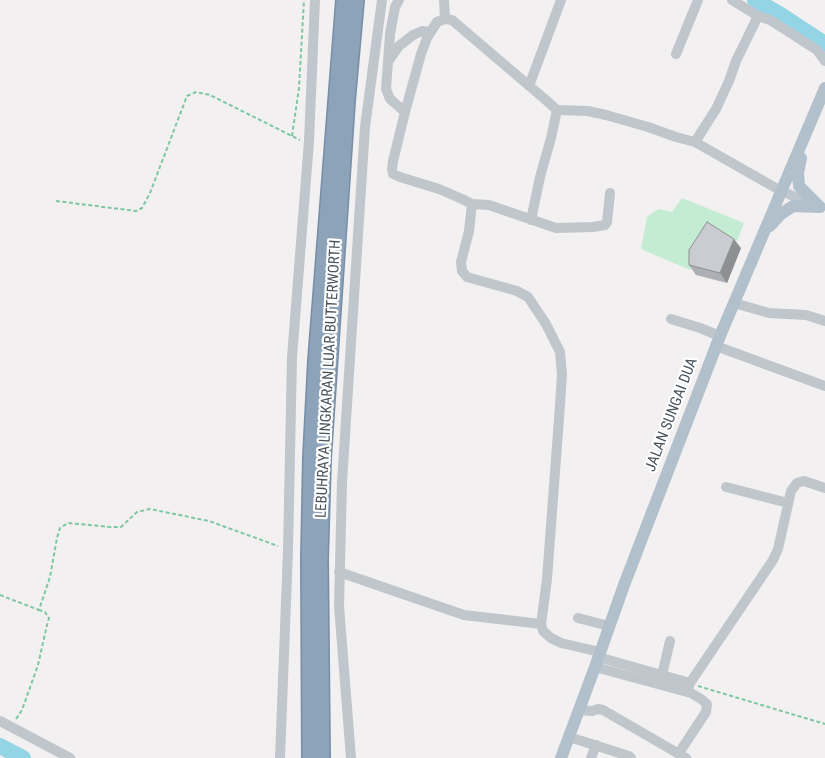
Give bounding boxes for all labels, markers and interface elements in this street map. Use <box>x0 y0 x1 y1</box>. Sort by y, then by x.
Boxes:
street label: LEBUHRAYA LINGKARAN LUAR BUTTERWORTH <box>313 239 345 519</box>
street label: JALAN SUNGAI DUA <box>642 356 702 474</box>

